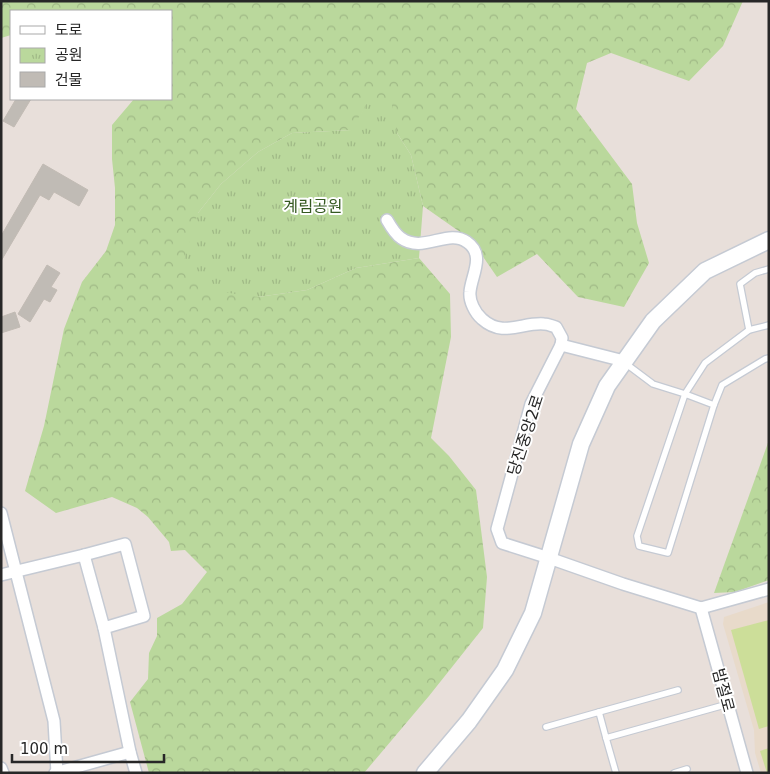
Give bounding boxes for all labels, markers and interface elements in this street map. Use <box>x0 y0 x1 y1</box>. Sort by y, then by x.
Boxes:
legend <box>10 10 172 100</box>
text: 도로 <box>55 21 83 39</box>
text: 공원 <box>55 46 83 64</box>
text: 건물 <box>55 71 83 89</box>
park label: 계림공원 <box>284 197 342 216</box>
street label: 당진중앙2로 <box>503 392 548 478</box>
street label: 밤절로 <box>709 666 738 714</box>
scale bar <box>12 732 165 764</box>
text: 100 m <box>20 740 68 758</box>

